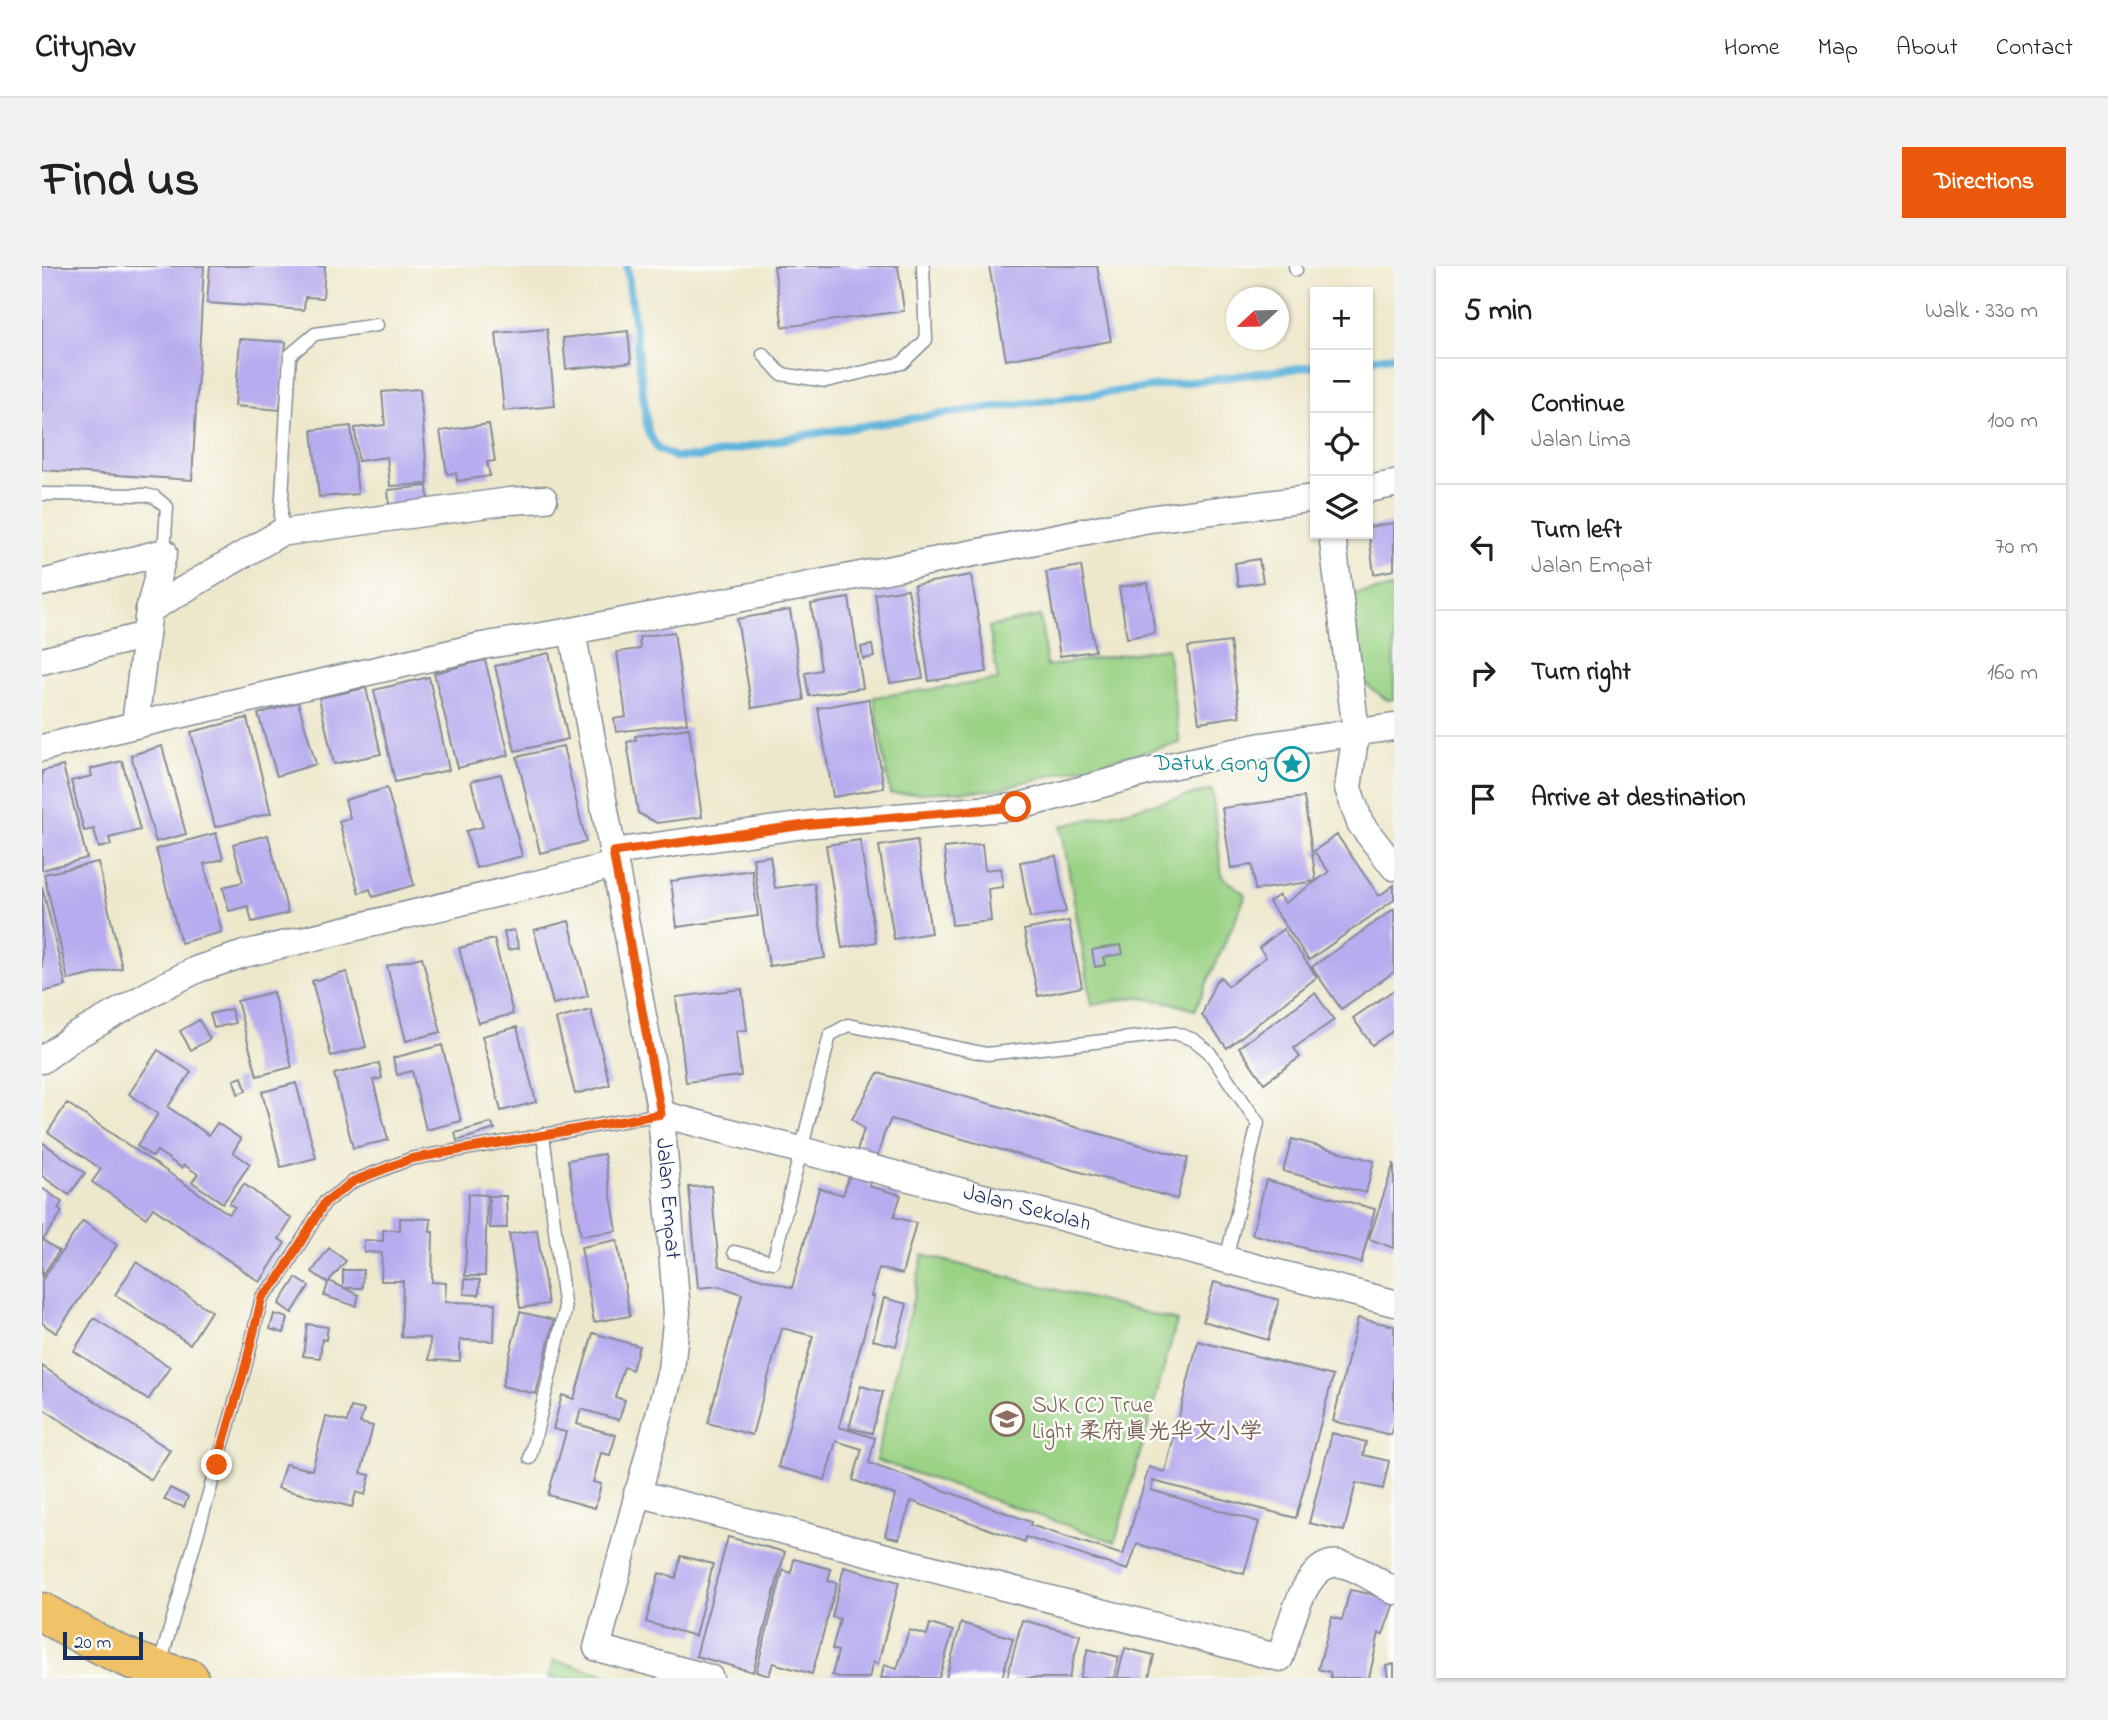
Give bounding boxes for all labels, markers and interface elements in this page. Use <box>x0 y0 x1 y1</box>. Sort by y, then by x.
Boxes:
text: Citynav <box>35 24 135 72</box>
text: Home <box>1724 31 1780 66</box>
text: Map <box>1818 31 1858 66</box>
text: About <box>1896 31 1958 66</box>
text: Contact <box>1996 31 2073 66</box>
text: Find us <box>42 146 199 218</box>
button: Directions <box>1902 147 2066 218</box>
north arrow <box>1226 287 1289 350</box>
map controls <box>1310 287 1373 539</box>
button: + <box>1310 287 1373 350</box>
text: 5 min <box>1464 290 1532 334</box>
text: Walk · 330 m <box>1925 295 2038 328</box>
button: − <box>1310 350 1373 413</box>
text: Continue <box>1531 386 1624 424</box>
icon: ahead <box>1464 402 1502 440</box>
text: 100 m <box>1987 405 2038 438</box>
button: locate <box>1310 413 1373 476</box>
text: Jalan Lima <box>1531 424 1631 457</box>
button: layers <box>1310 476 1373 539</box>
text: Turn left <box>1531 512 1622 550</box>
icon: left <box>1464 528 1502 566</box>
text: 70 m <box>1995 531 2038 564</box>
text: Jalan Empat <box>1531 550 1652 583</box>
icon: right <box>1464 654 1502 692</box>
text: Turn right <box>1531 654 1631 692</box>
text: 160 m <box>1987 657 2038 690</box>
place icon: Datuk Gong <box>1273 745 1311 783</box>
place label: Datuk Gong <box>1153 748 1268 782</box>
icon: arrive <box>1464 780 1502 818</box>
text: Arrive at destination <box>1531 780 1746 818</box>
route start <box>1000 791 1031 822</box>
street label: Jalan Empat <box>646 1137 689 1261</box>
street label: Jalan Sekolah <box>960 1176 1094 1241</box>
place label: SJK (C) True Light 柔府真光华文小学 <box>1032 1390 1262 1450</box>
school or university icon: SJK (C) True Light 柔府真光华文小学 <box>988 1400 1026 1438</box>
route end <box>201 1449 232 1480</box>
scale bar <box>63 1629 144 1661</box>
text: 20 m <box>74 1630 111 1657</box>

